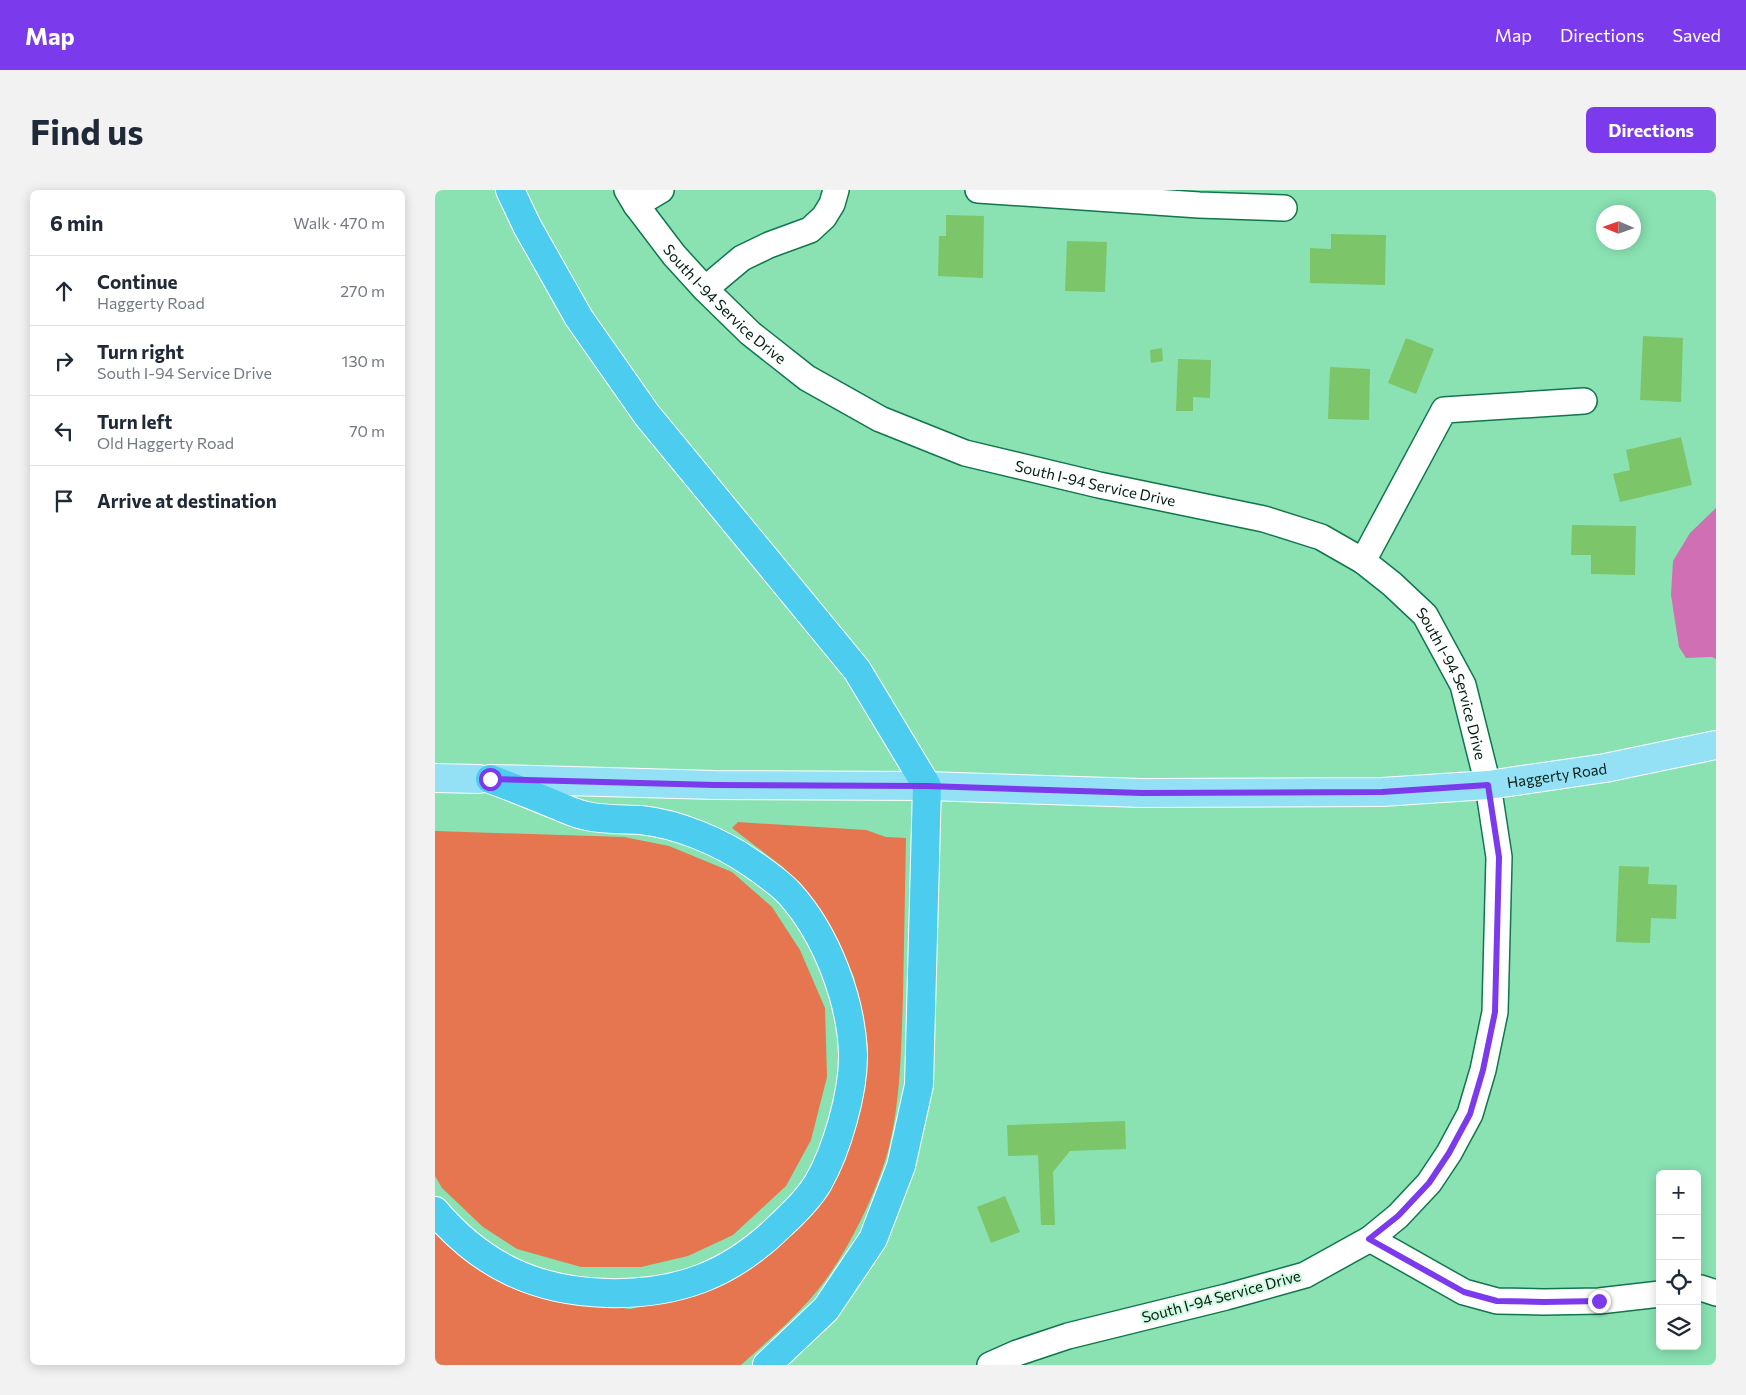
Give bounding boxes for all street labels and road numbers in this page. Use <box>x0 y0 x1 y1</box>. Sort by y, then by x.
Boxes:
street label: South I-94 Service Drive <box>660 241 790 367</box>
street label: South I-94 Service Drive <box>1013 456 1177 510</box>
street label: South I-94 Service Drive <box>1413 603 1490 762</box>
street label: Haggerty Road <box>1506 759 1608 791</box>
street label: South I-94 Service Drive <box>1139 1266 1303 1326</box>

